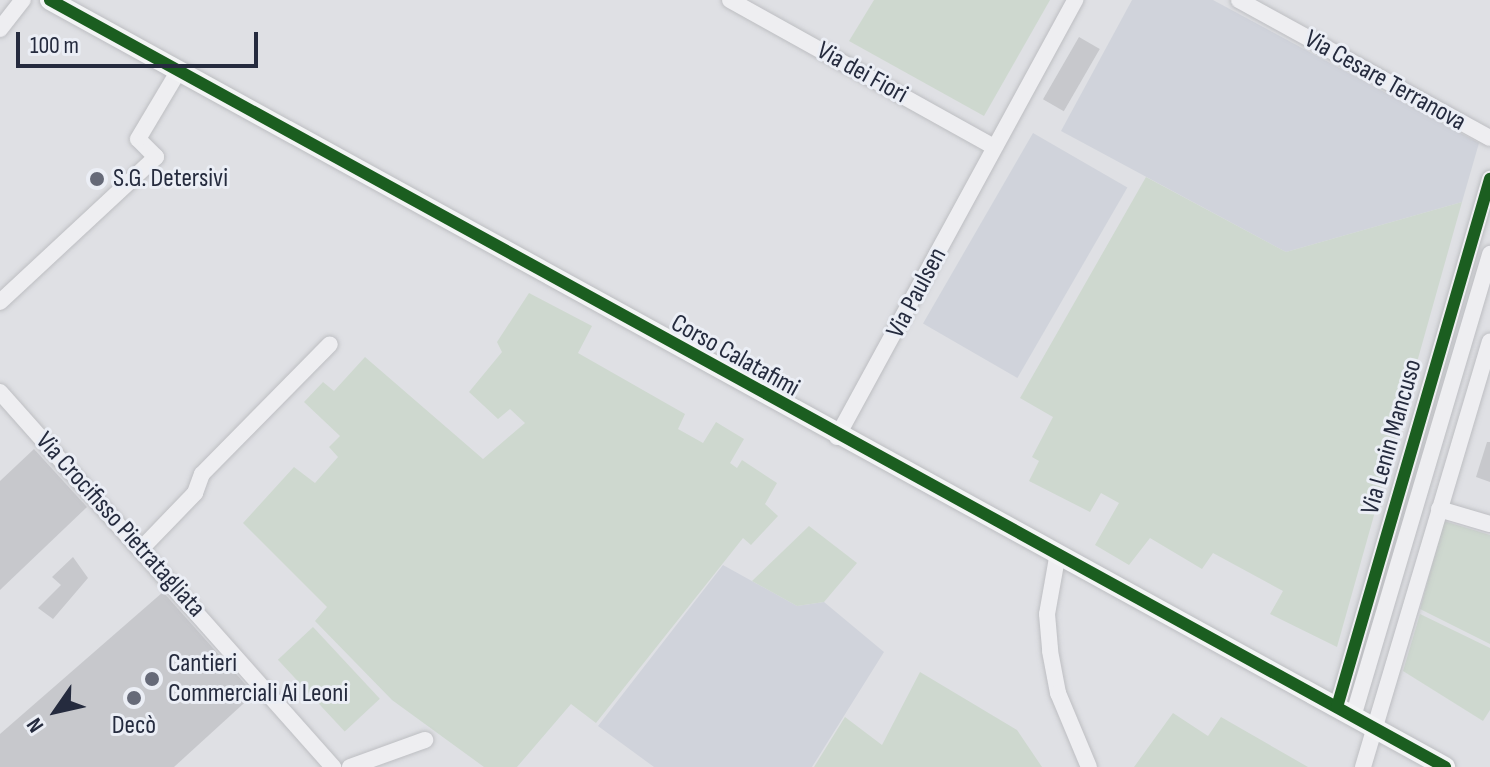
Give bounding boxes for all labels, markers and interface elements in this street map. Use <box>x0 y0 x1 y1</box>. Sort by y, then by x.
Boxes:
scale bar <box>20 16 262 66</box>
street label: Via Cesare Terranova <box>1299 24 1471 138</box>
text: 100 m <box>30 31 79 60</box>
street label: Via dei Fiori <box>811 35 913 111</box>
place label: S.G. Detersivi <box>113 163 228 195</box>
marker: S.G. Detersivi <box>88 170 106 188</box>
street label: Via Paulsen <box>880 242 954 344</box>
street label: Corso Calatafimi <box>665 308 805 404</box>
street label: Via Lenin Mancuso <box>1355 356 1429 518</box>
street label: Via Crocifisso Pietratagliata <box>29 426 211 624</box>
place label: Cantieri Commerciali Ai Leoni <box>168 648 348 710</box>
marker: Cantieri Commerciali Ai Leoni <box>143 670 161 688</box>
north arrow <box>16 671 96 751</box>
marker: Decò <box>125 689 143 707</box>
place label: Decò <box>112 710 156 742</box>
text: N <box>21 712 50 737</box>

